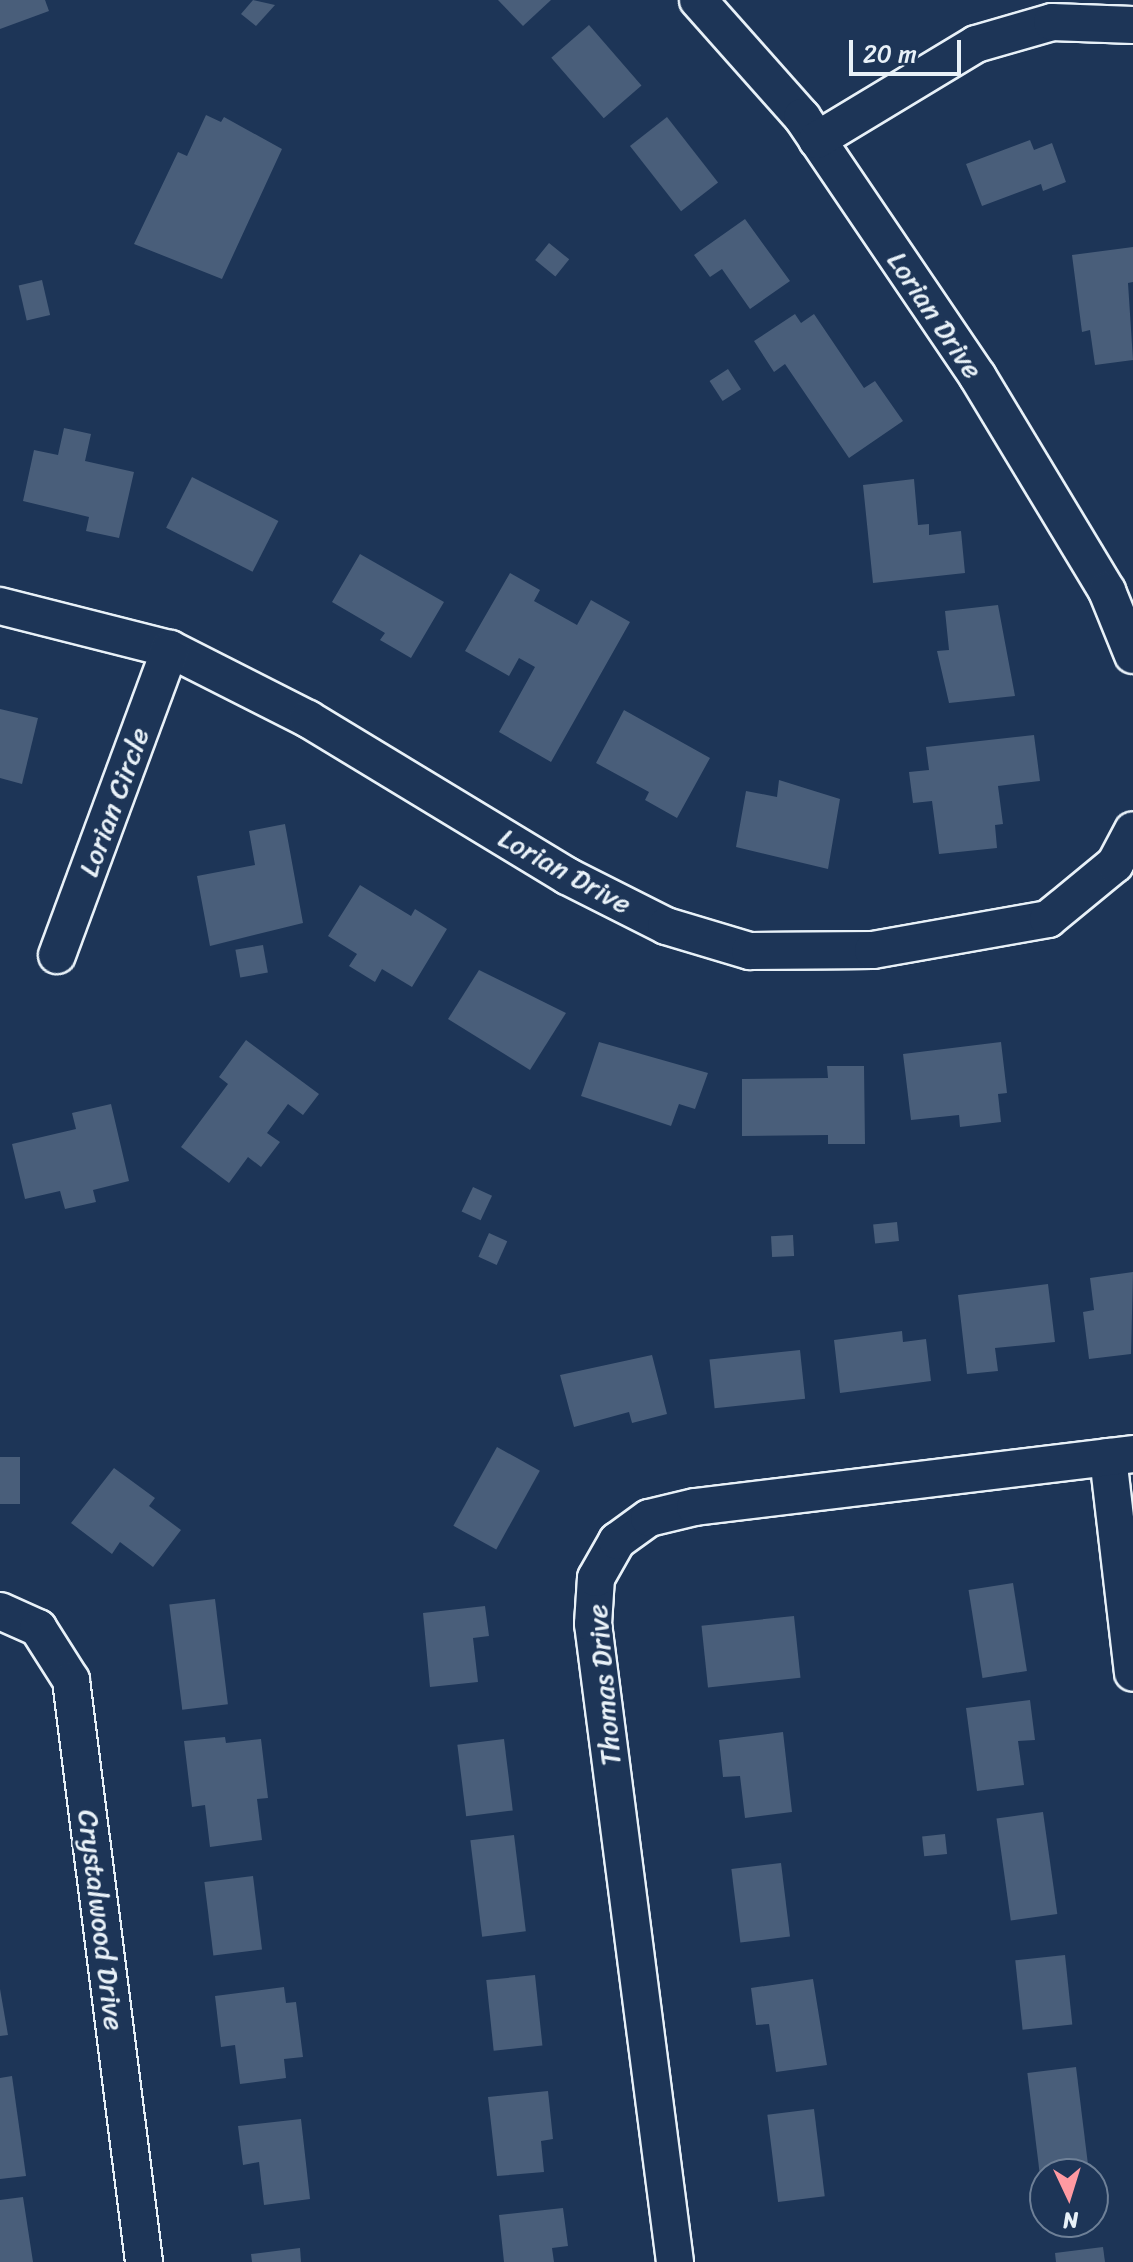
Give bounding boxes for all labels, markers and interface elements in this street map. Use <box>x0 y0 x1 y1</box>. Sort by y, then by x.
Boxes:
scale bar <box>853 24 965 74</box>
text: 20 m <box>863 33 917 75</box>
street label: Lorian Drive <box>880 245 990 385</box>
street label: Lorian Circle <box>72 723 156 881</box>
street label: Lorian Drive <box>493 821 637 921</box>
street label: Thomas Drive <box>580 1603 628 1767</box>
street label: Crystalwood Drive <box>71 1808 131 2032</box>
north arrow <box>1029 2158 1109 2238</box>
text: N <box>1062 2200 1080 2240</box>

